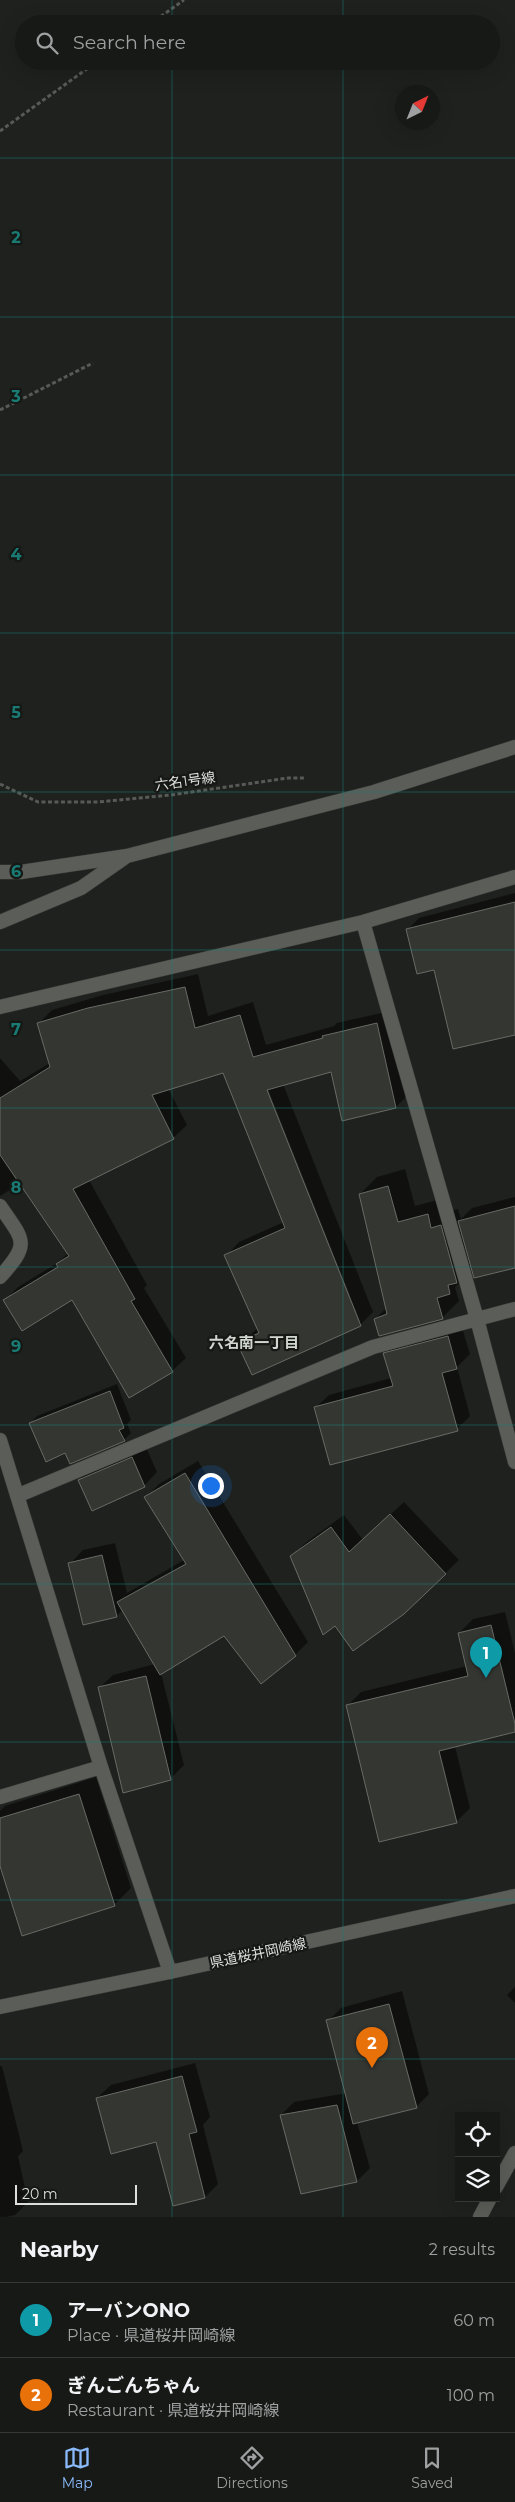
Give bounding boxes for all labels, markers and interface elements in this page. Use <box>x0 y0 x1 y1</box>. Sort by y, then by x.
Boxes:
search box <box>15 15 500 70</box>
icon: search <box>33 29 61 57</box>
text: Search here <box>73 31 186 54</box>
north arrow <box>395 85 440 130</box>
text: 2 <box>11 228 21 247</box>
text: 3 <box>10 387 21 406</box>
text: 4 <box>10 545 22 564</box>
text: 5 <box>11 703 21 722</box>
street label: 六名1号線 <box>154 768 216 794</box>
text: 6 <box>11 862 21 881</box>
text: 7 <box>11 1020 21 1039</box>
text: 8 <box>11 1178 21 1197</box>
district label: 六名南一丁目 <box>209 1333 299 1352</box>
text: 9 <box>11 1337 21 1356</box>
your location <box>198 1473 224 1499</box>
pin: 1 <box>470 1637 502 1678</box>
street label: 県道桜井岡崎線 <box>208 1934 308 1972</box>
pin: 2 <box>356 2027 388 2068</box>
map controls <box>455 2112 500 2202</box>
button: locate <box>455 2112 500 2157</box>
button: layers <box>455 2157 500 2202</box>
scale bar <box>15 2182 138 2205</box>
text: 20 m <box>22 2185 58 2203</box>
text: Nearby <box>20 2237 99 2262</box>
text: 2 results <box>429 2240 495 2259</box>
text: アーバンONO <box>67 2299 190 2322</box>
text: 1 <box>33 2311 39 2330</box>
text: 60 m <box>453 2311 495 2330</box>
text: Place · 県道桜井岡崎線 <box>67 2326 235 2345</box>
text: ぎんごんちゃん <box>67 2374 200 2397</box>
text: 2 <box>31 2386 41 2405</box>
text: 100 m <box>447 2386 495 2405</box>
text: Restaurant · 県道桜井岡崎線 <box>67 2401 279 2420</box>
tab: Map <box>62 2444 93 2492</box>
tab: Directions <box>216 2444 288 2492</box>
tab: Saved <box>411 2444 453 2492</box>

